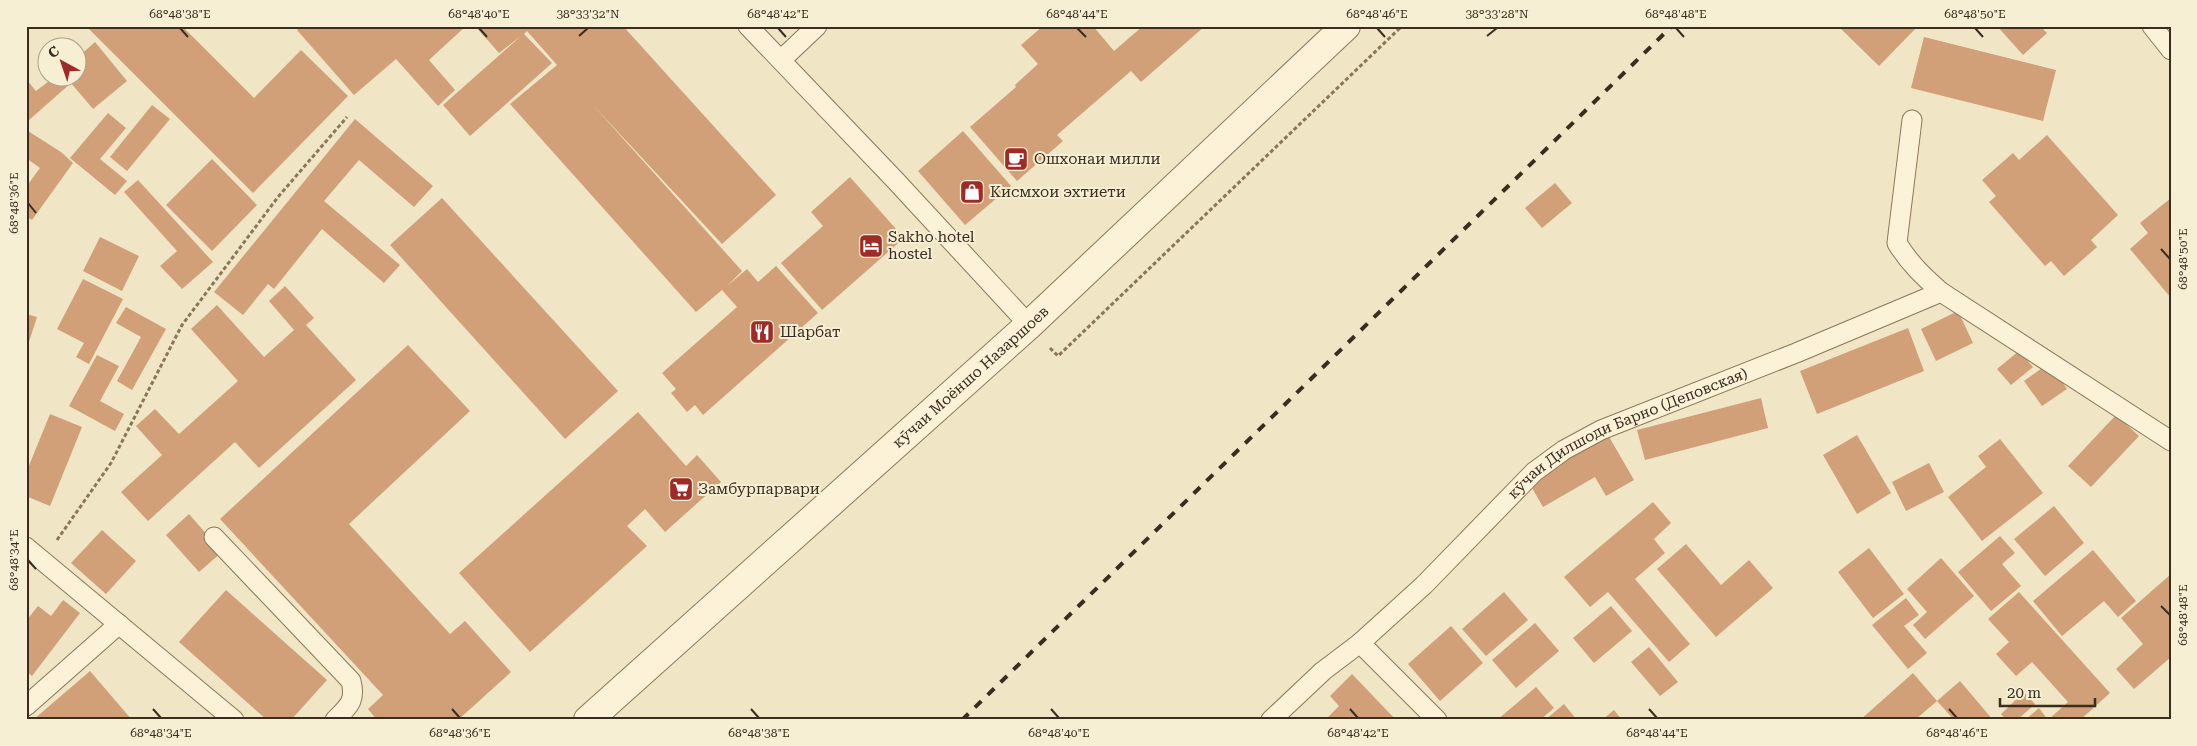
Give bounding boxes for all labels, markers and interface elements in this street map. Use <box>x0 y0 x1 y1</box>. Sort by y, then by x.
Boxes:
text: 68°48'38"E <box>149 7 211 21</box>
text: 68°48'40"E <box>448 7 510 21</box>
text: 38°33'32"N <box>556 7 620 21</box>
text: 68°48'42"E <box>747 7 809 21</box>
text: 68°48'44"E <box>1046 7 1108 21</box>
text: 68°48'46"E <box>1346 7 1408 21</box>
text: 38°33'28"N <box>1465 7 1529 21</box>
text: 68°48'48"E <box>1645 7 1707 21</box>
text: 68°48'50"E <box>1944 7 2006 21</box>
north arrow <box>38 38 88 88</box>
text: С <box>45 43 63 61</box>
cafe icon: Ошхонаи милли <box>1003 146 1029 172</box>
place label: Ошхонаи милли <box>1034 150 1161 168</box>
text: 68°48'36"E <box>7 172 21 234</box>
shop icon: Кисмхои эхтиети <box>959 179 985 205</box>
place label: Кисмхои эхтиети <box>990 183 1126 201</box>
place label: Sakho hotel hostel <box>888 228 975 263</box>
text: 68°48'50"E <box>2176 228 2190 290</box>
hotel icon: Sakho hotel hostel <box>858 233 884 259</box>
street label: кӯчаи Моёншо Назаршоев <box>889 302 1052 452</box>
restaurant icon: Шарбат <box>749 319 775 345</box>
place label: Шарбат <box>780 323 841 341</box>
street label: кӯчаи Дилшоди Барно (Деповская) <box>1504 364 1750 503</box>
supermarket icon: Замбурпарвари <box>668 476 694 502</box>
place label: Замбурпарвари <box>698 480 820 498</box>
text: 68°48'34"E <box>7 529 21 591</box>
text: 68°48'48"E <box>2176 584 2190 646</box>
scale bar <box>2000 676 2094 708</box>
text: 20 m <box>2007 684 2042 702</box>
text: 68°48'34"E <box>130 726 192 740</box>
text: 68°48'36"E <box>429 726 491 740</box>
text: 68°48'38"E <box>728 726 790 740</box>
text: 68°48'40"E <box>1028 726 1090 740</box>
text: 68°48'42"E <box>1327 726 1389 740</box>
text: 68°48'44"E <box>1626 726 1688 740</box>
text: 68°48'46"E <box>1926 726 1988 740</box>

